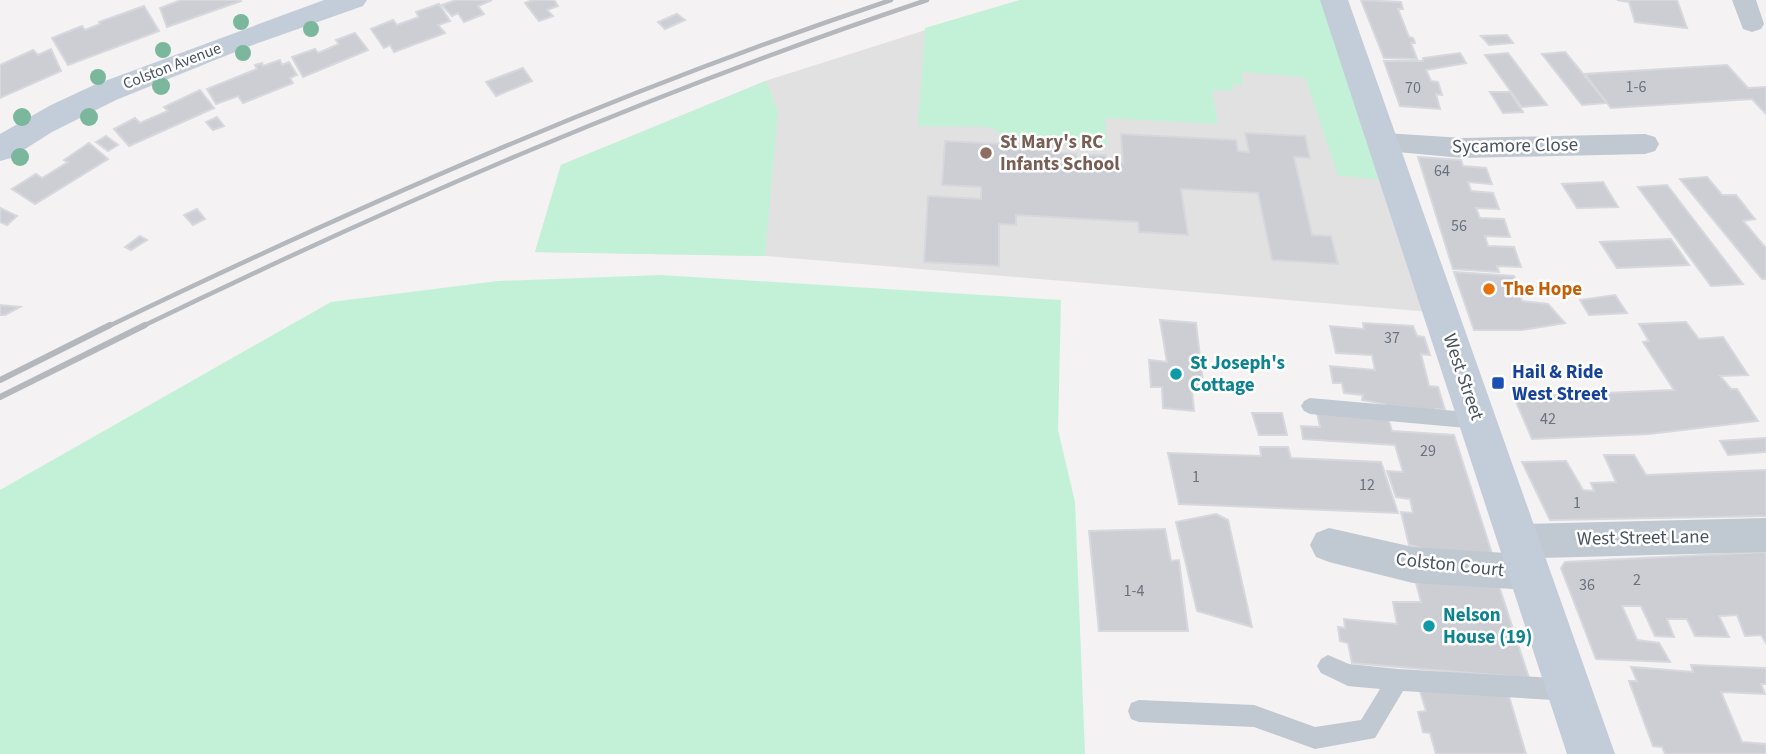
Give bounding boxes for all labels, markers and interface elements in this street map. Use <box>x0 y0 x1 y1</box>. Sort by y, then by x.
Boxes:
street label: Colston Avenue <box>120 37 224 95</box>
house number: 1-6 <box>1626 76 1646 98</box>
house number: 70 <box>1405 77 1421 99</box>
place label: St Mary's RC Infants School <box>1000 129 1120 178</box>
street label: Sycamore Close <box>1452 131 1578 161</box>
marker: St Mary's RC Infants School <box>978 145 994 161</box>
house number: 64 <box>1434 160 1450 182</box>
house number: 56 <box>1451 215 1467 237</box>
place label: The Hope <box>1503 276 1582 303</box>
marker: The Hope <box>1481 281 1497 297</box>
house number: 37 <box>1384 327 1400 349</box>
street label: West Street <box>1436 330 1491 424</box>
place label: St Joseph's Cottage <box>1190 350 1285 399</box>
place label: Hail & Ride West Street <box>1512 359 1608 408</box>
marker: St Joseph's Cottage <box>1168 366 1184 382</box>
marker: Hail & Ride West Street <box>1490 375 1506 391</box>
house number: 42 <box>1540 408 1556 430</box>
house number: 29 <box>1420 440 1436 462</box>
house number: 1 <box>1192 466 1200 488</box>
house number: 12 <box>1359 474 1375 496</box>
house number: 1 <box>1573 492 1581 514</box>
street label: West Street Lane <box>1577 523 1709 553</box>
street label: Colston Court <box>1395 546 1506 584</box>
house number: 2 <box>1633 569 1641 591</box>
house number: 36 <box>1579 574 1595 596</box>
house number: 1-4 <box>1124 580 1144 602</box>
place label: Nelson House (19) <box>1443 602 1532 651</box>
marker: Nelson House (19) <box>1421 618 1437 634</box>

